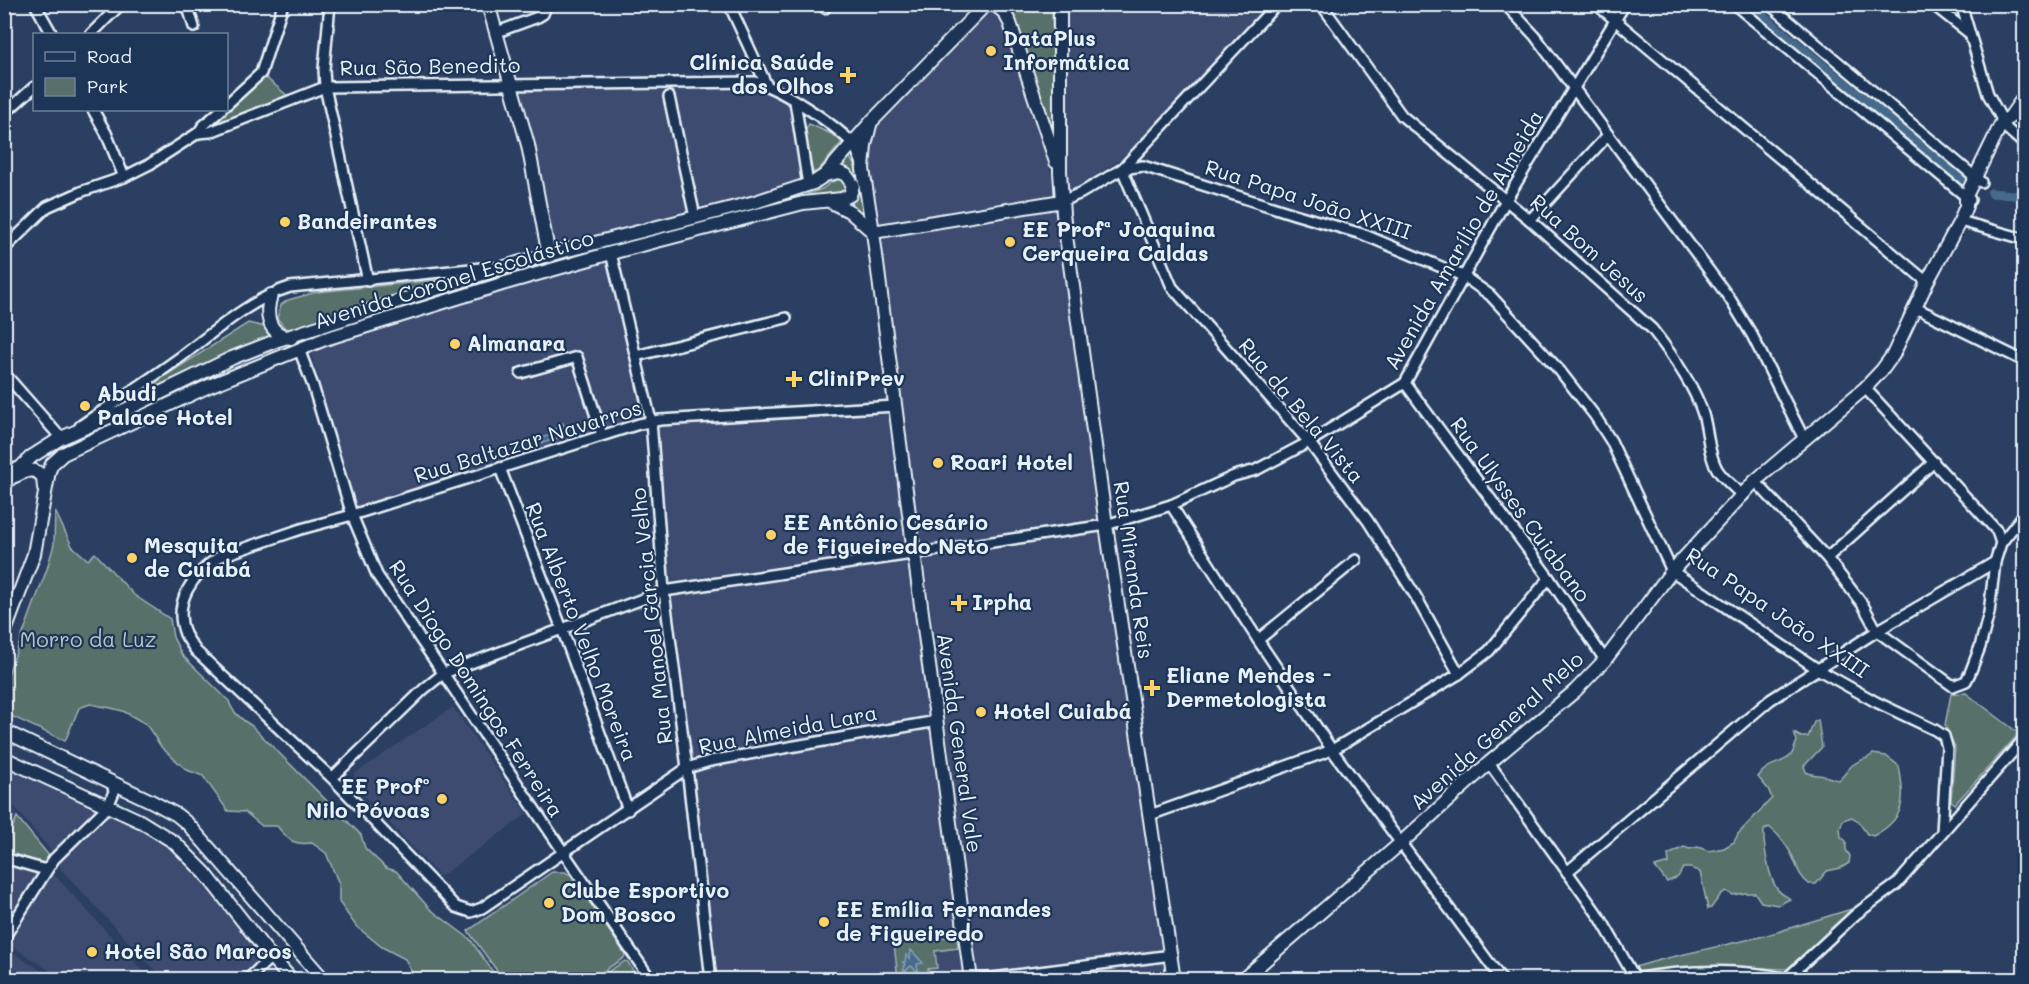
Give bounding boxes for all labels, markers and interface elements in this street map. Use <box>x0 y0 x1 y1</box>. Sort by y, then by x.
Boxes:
place label: DataPlus Informática <box>1003 24 1130 75</box>
legend <box>33 33 228 111</box>
text: Road <box>87 44 132 68</box>
marker: DataPlus Informática <box>984 44 998 58</box>
place label: Clínica Saúde dos Olhos <box>689 48 834 99</box>
street label: Rua São Benedito <box>339 50 521 81</box>
marker: Clínica Saúde dos Olhos <box>839 66 857 84</box>
text: Park <box>87 74 128 98</box>
street label: Avenida Amarílio de Almeida <box>1377 105 1548 374</box>
street label: Rua Papa João XXIII <box>1202 152 1415 245</box>
street label: Rua Bom Jesus <box>1525 188 1655 308</box>
place label: Bandeirantes <box>297 207 437 234</box>
marker: Bandeirantes <box>278 215 292 229</box>
place label: EE Profª Joaquina Cerqueira Caldas <box>1022 215 1216 266</box>
street label: Avenida Coronel Escolástico <box>311 223 597 334</box>
marker: EE Profª Joaquina Cerqueira Caldas <box>1003 235 1017 249</box>
place label: Almanara <box>467 329 566 356</box>
street label: Rua da Bela Vista <box>1233 332 1371 488</box>
marker: Almanara <box>448 337 462 351</box>
place label: CliniPrev <box>808 364 905 391</box>
marker: CliniPrev <box>785 370 803 388</box>
place label: Abudi Palace Hotel <box>97 379 233 430</box>
street label: Rua Baltazar Navarros <box>410 393 645 488</box>
marker: Abudi Palace Hotel <box>78 399 92 413</box>
street label: Rua Ulysses Cuiabano <box>1445 411 1597 607</box>
place label: Roari Hotel <box>950 448 1073 475</box>
marker: Roari Hotel <box>931 456 945 470</box>
street label: Rua Miranda Reis <box>1109 479 1160 660</box>
street label: Rua Manoel Garcia Velho <box>624 487 677 746</box>
street label: Rua Alberto Velho Moreira <box>520 498 644 765</box>
place label: EE Antônio Cesário de Figueiredo Neto <box>783 508 989 559</box>
marker: EE Antônio Cesário de Figueiredo Neto <box>764 528 778 542</box>
place label: Mesquita de Cuiabá <box>144 531 251 582</box>
street label: Rua Papa João XXIII <box>1681 540 1875 683</box>
marker: Mesquita de Cuiabá <box>125 551 139 565</box>
street label: Rua Diogo Domingos Ferreira <box>384 554 571 822</box>
place label: Irpha <box>972 588 1032 615</box>
marker: Irpha <box>950 594 968 612</box>
park label: Morro da Luz <box>20 625 156 652</box>
street label: Avenida General Vale <box>932 631 989 854</box>
street label: Avenida General Melo <box>1404 645 1588 815</box>
place label: Eliane Mendes - Dermetologista <box>1166 661 1332 712</box>
marker: Eliane Mendes - Dermetologista <box>1143 679 1161 697</box>
place label: Hotel Cuiabá <box>993 697 1132 724</box>
street label: Rua Almeida Lara <box>696 698 879 759</box>
marker: Hotel Cuiabá <box>974 705 988 719</box>
place label: EE Profº Nilo Póvoas <box>306 772 430 823</box>
marker: EE Profº Nilo Póvoas <box>435 792 449 806</box>
place label: Clube Esportivo Dom Bosco <box>561 876 729 927</box>
place label: EE Emília Fernandes de Figueiredo <box>836 895 1051 946</box>
marker: Clube Esportivo Dom Bosco <box>542 896 556 910</box>
marker: EE Emília Fernandes de Figueiredo <box>817 915 831 929</box>
place label: Hotel São Marcos <box>104 937 292 964</box>
marker: Hotel São Marcos <box>85 945 99 959</box>

